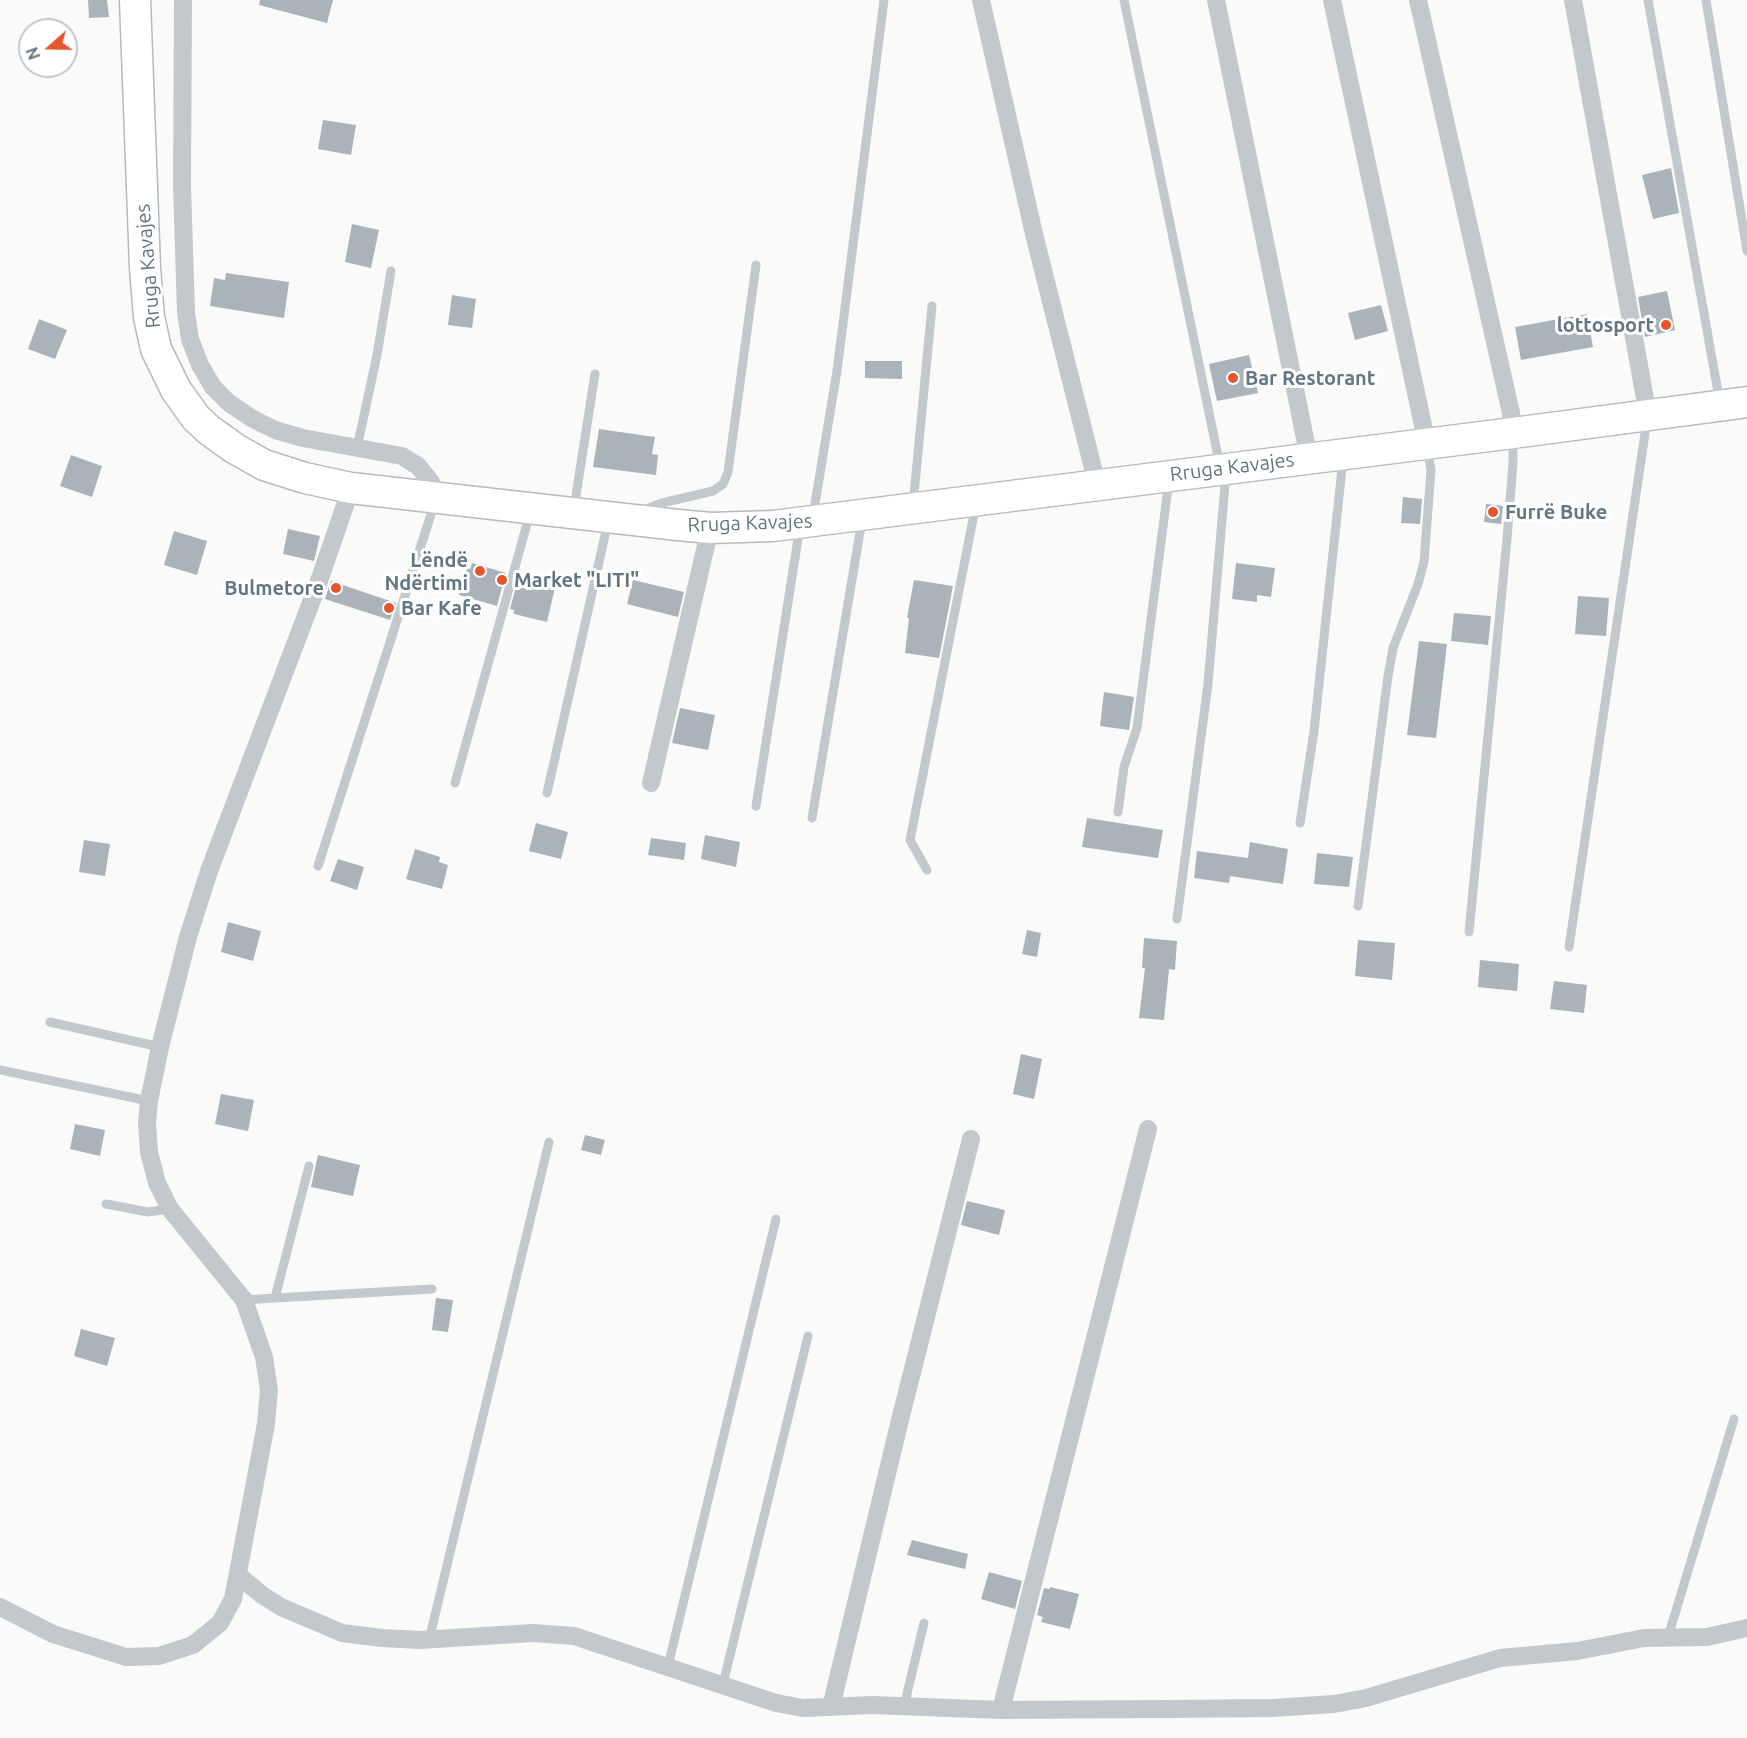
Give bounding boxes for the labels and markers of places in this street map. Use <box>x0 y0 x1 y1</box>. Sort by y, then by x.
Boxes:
place label: lottosport <box>1557 313 1654 337</box>
marker: lottosport <box>1659 318 1673 332</box>
place label: Bar Restorant <box>1245 366 1375 390</box>
marker: Bar Restorant <box>1226 371 1240 385</box>
place label: Furrë Buke <box>1505 500 1607 524</box>
marker: Furrë Buke <box>1486 505 1500 519</box>
place label: Lëndë Ndërtimi <box>384 548 468 595</box>
marker: Lëndë Ndërtimi <box>473 564 487 578</box>
place label: Market "LITI" <box>514 568 639 592</box>
marker: Market "LITI" <box>495 573 509 587</box>
place label: Bulmetore <box>224 576 324 600</box>
marker: Bulmetore <box>329 581 343 595</box>
place label: Bar Kafe <box>401 596 482 620</box>
marker: Bar Kafe <box>382 601 396 615</box>

